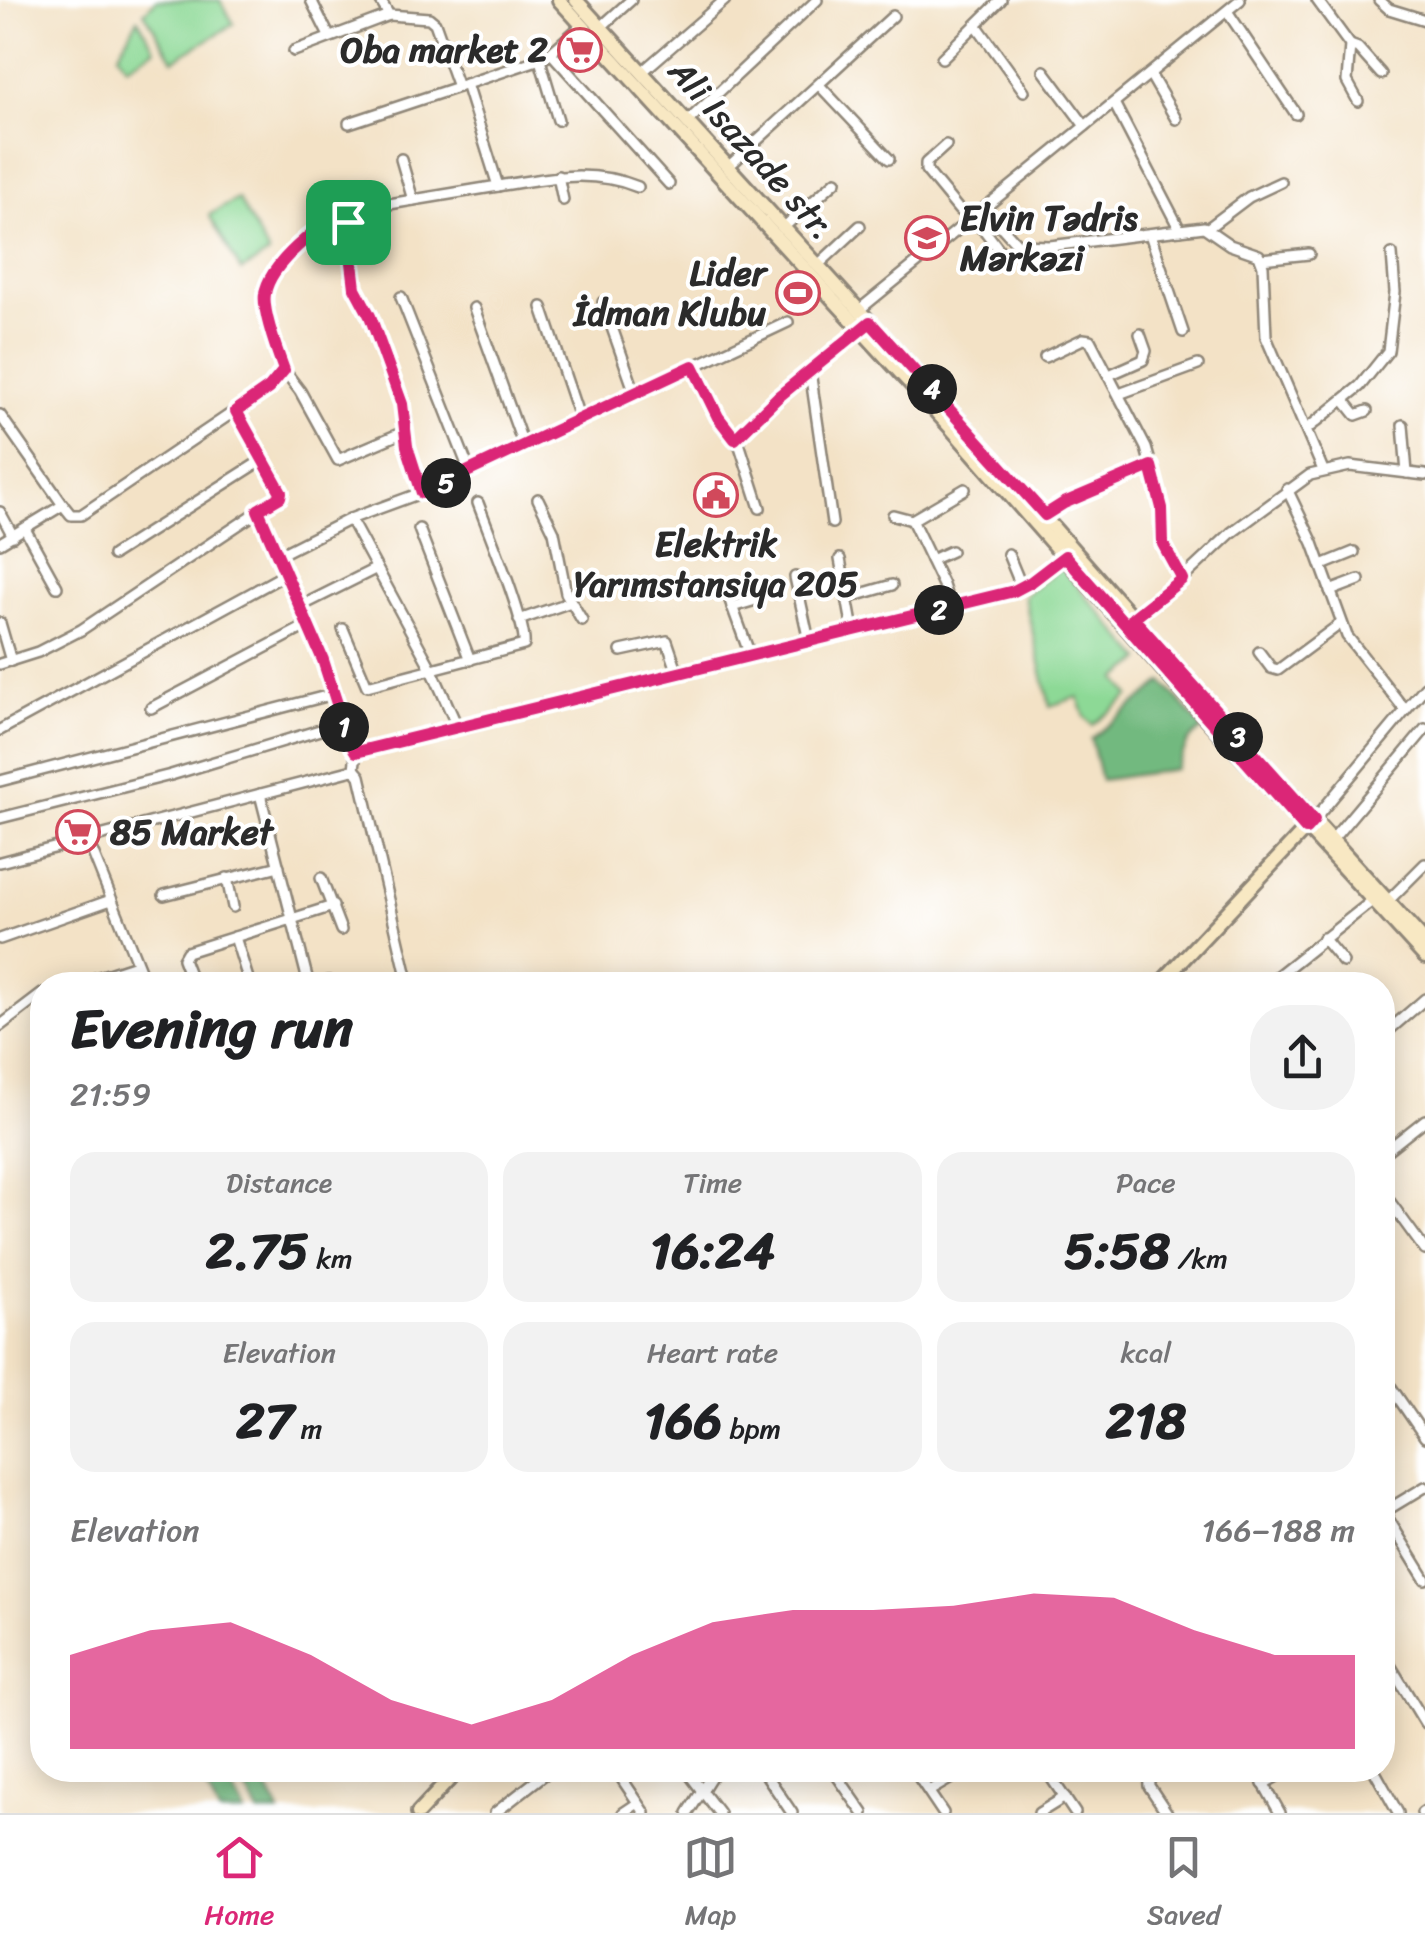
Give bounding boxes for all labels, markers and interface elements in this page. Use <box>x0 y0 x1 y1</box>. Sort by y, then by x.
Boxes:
place label: Oba market 2 <box>341 19 548 81</box>
supermarket icon: Oba market 2 <box>557 27 603 73</box>
street label: Ali Isazade str. <box>652 43 851 255</box>
pin <box>306 180 391 265</box>
place label: Elvin Tədris Mərkəzi <box>959 187 1138 289</box>
icon: arrive <box>321 195 376 250</box>
school or university icon: Elvin Tədris Mərkəzi <box>904 215 950 261</box>
place label: Lider İdman Klubu <box>572 242 769 344</box>
sports icon: Lider İdman Klubu <box>775 270 821 316</box>
pin: 4 <box>907 364 957 414</box>
text: 4 <box>923 364 941 413</box>
pin: 5 <box>421 458 471 508</box>
text: 5 <box>437 458 455 507</box>
public building icon: Elektrik Yarımstansiya 205 <box>693 472 739 518</box>
place label: Elektrik Yarımstansiya 205 <box>574 513 858 615</box>
pin: 2 <box>914 585 964 635</box>
text: 2 <box>931 585 947 634</box>
pin: 1 <box>319 702 369 752</box>
text: 1 <box>338 702 350 751</box>
pin: 3 <box>1213 712 1263 762</box>
text: 3 <box>1230 712 1246 761</box>
place label: 85 Market <box>109 801 275 863</box>
supermarket icon: 85 Market <box>55 809 101 855</box>
text: Evening run <box>70 980 353 1077</box>
button: share <box>1250 1005 1355 1110</box>
text: 21:59 <box>70 1066 151 1123</box>
text: Distance <box>226 1158 332 1207</box>
text: Time <box>683 1158 742 1207</box>
text: Pace <box>1116 1158 1176 1207</box>
text: 2.75 <box>206 1207 309 1296</box>
text: 16:24 <box>650 1207 775 1296</box>
text: 5:58 <box>1064 1207 1170 1296</box>
text: km <box>309 1234 353 1283</box>
text: /km <box>1170 1234 1228 1283</box>
text: Elevation <box>223 1328 336 1377</box>
text: Heart rate <box>647 1328 778 1377</box>
text: kcal <box>1120 1328 1171 1377</box>
text: 27 <box>236 1377 293 1466</box>
text: 166 <box>644 1377 722 1466</box>
text: 218 <box>1106 1377 1186 1466</box>
text: m <box>293 1404 322 1453</box>
text: bpm <box>722 1404 781 1453</box>
text: Elevation <box>70 1502 200 1559</box>
text: 166–188 m <box>1202 1502 1355 1559</box>
tab: Home <box>204 1830 274 1939</box>
tab: Map <box>683 1830 738 1939</box>
tab: Saved <box>1147 1830 1221 1939</box>

